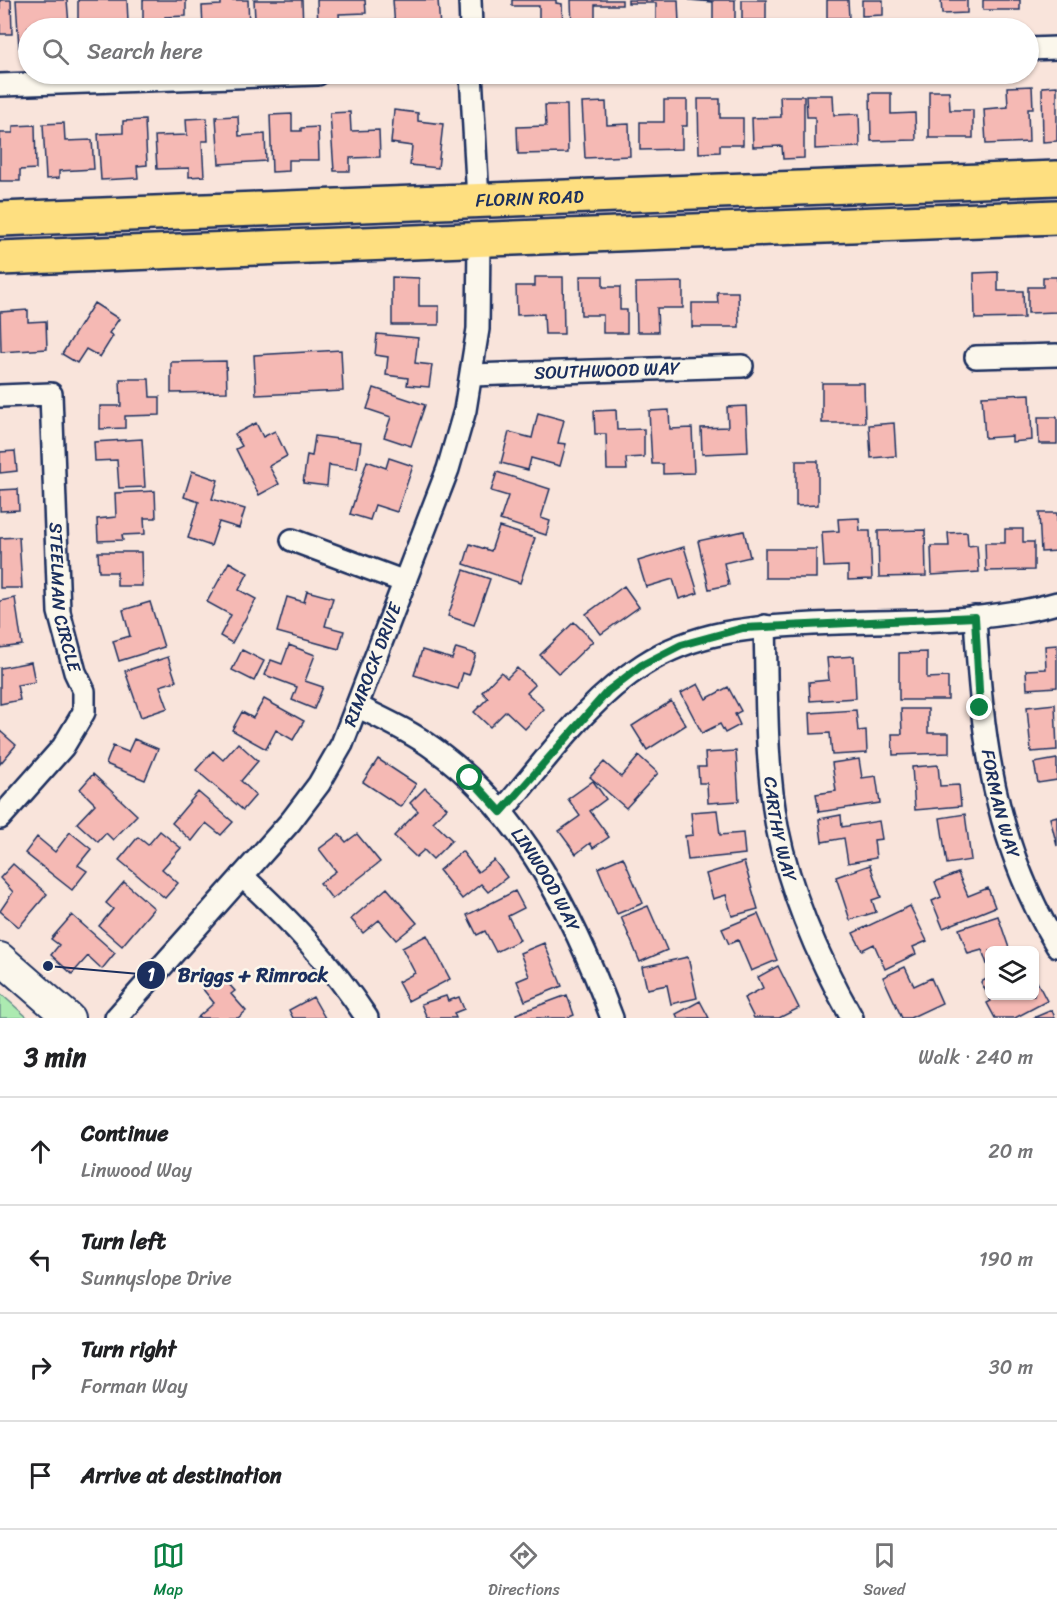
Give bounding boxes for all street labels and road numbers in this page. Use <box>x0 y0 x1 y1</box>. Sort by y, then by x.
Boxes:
street label: FLORIN ROAD <box>475 180 585 217</box>
street label: SOUTHWOOD WAY <box>534 352 681 389</box>
street label: STEELMAN CIRCLE <box>40 522 91 677</box>
street label: RIMROCK DRIVE <box>334 597 411 731</box>
street label: FORMAN WAY <box>972 747 1030 864</box>
street label: CARTHY WAY <box>754 775 806 887</box>
street label: LINWOOD WAY <box>502 820 590 938</box>

